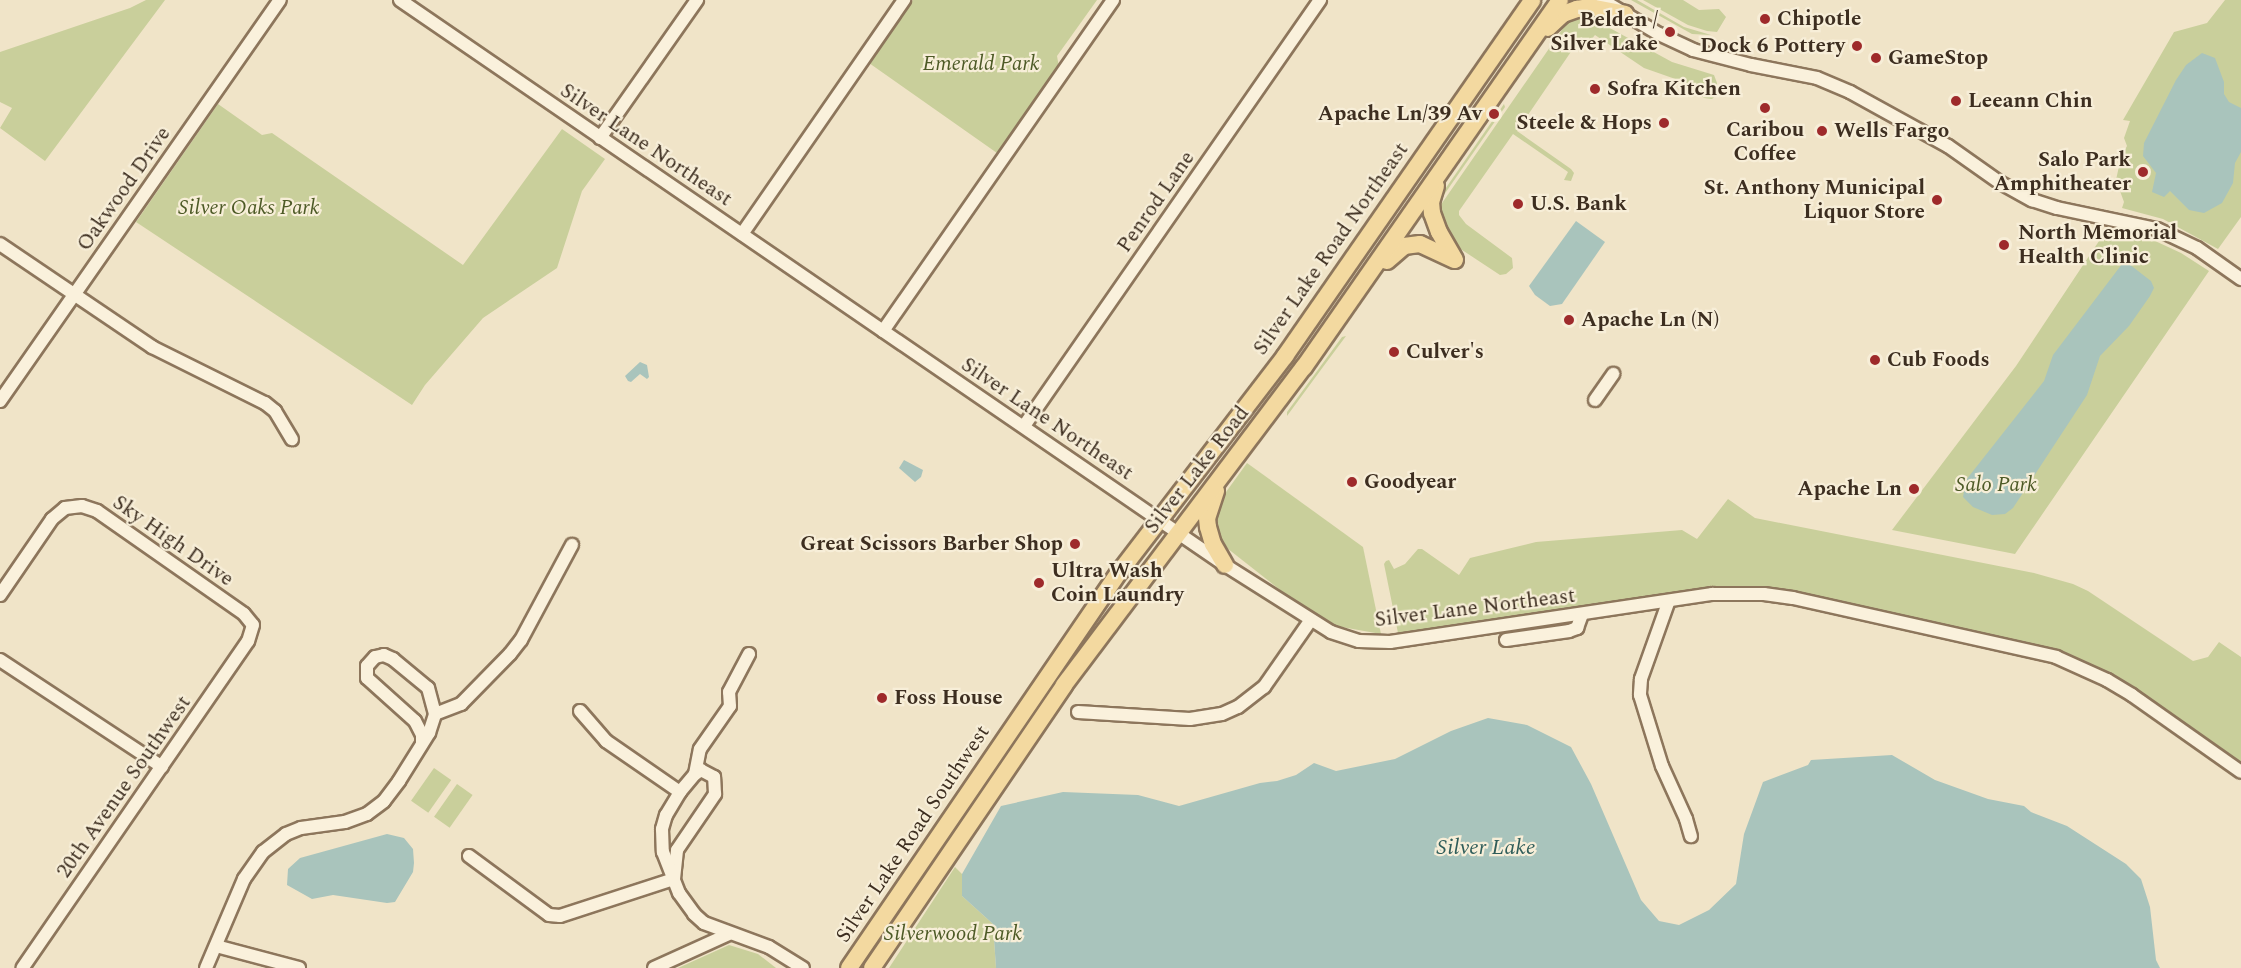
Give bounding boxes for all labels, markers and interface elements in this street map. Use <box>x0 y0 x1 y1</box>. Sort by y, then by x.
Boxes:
place label: Chipotle <box>1777 6 1861 32</box>
place label: Belden / Silver Lake <box>1551 7 1658 57</box>
marker: Chipotle <box>1758 12 1772 26</box>
marker: Belden / Silver Lake <box>1663 25 1677 39</box>
place label: Dock 6 Pottery <box>1700 33 1845 59</box>
marker: Dock 6 Pottery <box>1850 39 1864 53</box>
place label: GameStop <box>1888 45 1988 71</box>
park label: Emerald Park <box>923 51 1039 77</box>
marker: GameStop <box>1869 51 1883 65</box>
place label: Sofra Kitchen <box>1607 76 1741 102</box>
street label: Silver Lane Northeast <box>555 78 737 212</box>
marker: Sofra Kitchen <box>1588 82 1602 96</box>
place label: Leeann Chin <box>1968 88 2093 114</box>
marker: Leeann Chin <box>1949 94 1963 108</box>
place label: Apache Ln/39 Av <box>1318 101 1482 127</box>
marker: Caribou Coffee <box>1758 101 1772 115</box>
marker: Apache Ln/39 Av <box>1487 107 1501 121</box>
place label: Steele & Hops <box>1516 110 1652 136</box>
marker: Steele & Hops <box>1657 116 1671 130</box>
place label: Caribou Coffee <box>1726 117 1804 167</box>
place label: Wells Fargo <box>1834 118 1949 144</box>
street label: Oakwood Drive <box>72 122 176 256</box>
marker: Wells Fargo <box>1815 124 1829 138</box>
street label: Silver Lake Road Northeast <box>1248 138 1414 360</box>
street label: Penrod Lane <box>1112 146 1200 258</box>
place label: Salo Park Amphitheater <box>1994 147 2131 197</box>
marker: Salo Park Amphitheater <box>2136 165 2150 179</box>
place label: St. Anthony Municipal Liquor Store <box>1704 175 1925 225</box>
place label: U.S. Bank <box>1530 191 1627 217</box>
marker: St. Anthony Municipal Liquor Store <box>1930 193 1944 207</box>
park label: Silver Oaks Park <box>178 195 320 221</box>
marker: U.S. Bank <box>1511 197 1525 211</box>
place label: North Memorial Health Clinic <box>2018 220 2177 270</box>
marker: North Memorial Health Clinic <box>1995 236 2013 254</box>
place label: Apache Ln (N) <box>1581 307 1719 333</box>
marker: Apache Ln (N) <box>1562 313 1576 327</box>
place label: Culver's <box>1406 339 1484 365</box>
marker: Culver's <box>1387 345 1401 359</box>
place label: Cub Foods <box>1887 347 1990 373</box>
street label: Silver Lane Northeast <box>956 352 1138 486</box>
marker: Cub Foods <box>1868 353 1882 367</box>
street label: Silver Lake Road <box>1139 401 1255 539</box>
place label: Goodyear <box>1364 469 1456 495</box>
park label: Salo Park <box>1955 472 2037 498</box>
marker: Goodyear <box>1345 475 1359 489</box>
place label: Apache Ln <box>1797 476 1902 502</box>
marker: Apache Ln <box>1907 482 1921 496</box>
street label: Sky High Drive <box>108 490 238 592</box>
place label: Great Scissors Barber Shop <box>800 531 1063 557</box>
marker: Great Scissors Barber Shop <box>1068 537 1082 551</box>
place label: Ultra Wash Coin Laundry <box>1051 558 1184 608</box>
marker: Ultra Wash Coin Laundry <box>1032 576 1046 590</box>
street label: Silver Lane Northeast <box>1373 583 1577 633</box>
place label: Foss House <box>894 685 1003 711</box>
street label: 20th Avenue Southwest <box>51 691 197 883</box>
marker: Foss House <box>875 691 889 705</box>
street label: Silver Lake Road Southwest <box>831 720 995 948</box>
water label: Silver Lake <box>1437 835 1535 861</box>
park label: Silverwood Park <box>884 921 1022 947</box>

